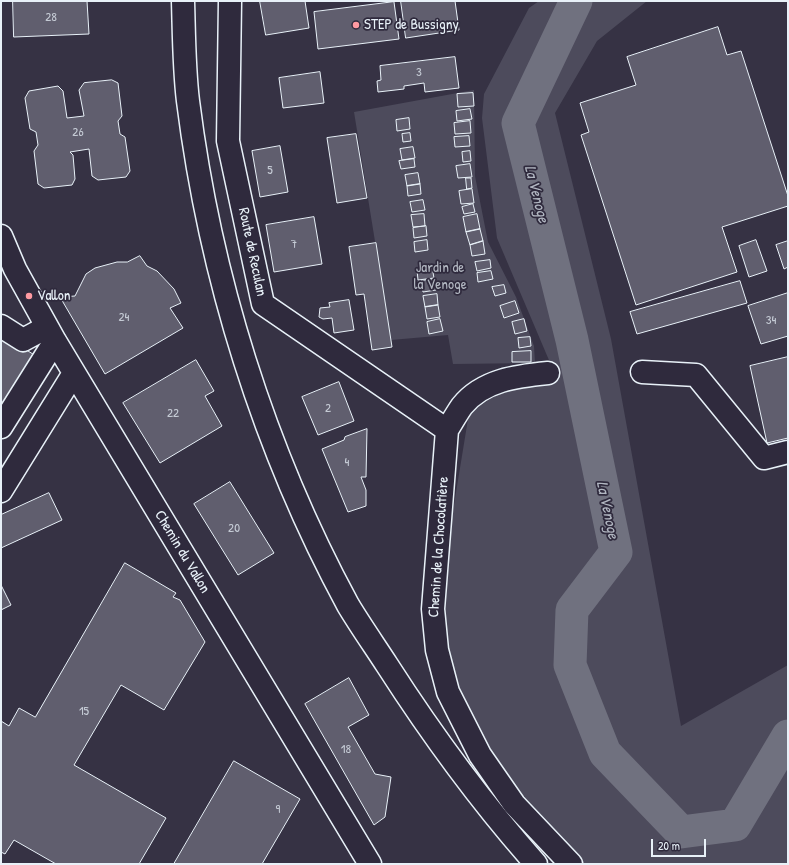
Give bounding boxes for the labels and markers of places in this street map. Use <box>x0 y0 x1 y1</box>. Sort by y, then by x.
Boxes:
place label: STEP de Bussigny <box>364 16 459 34</box>
marker: STEP de Bussigny <box>351 20 361 30</box>
place label: Vallon <box>37 287 71 305</box>
marker: Vallon <box>24 291 34 301</box>

